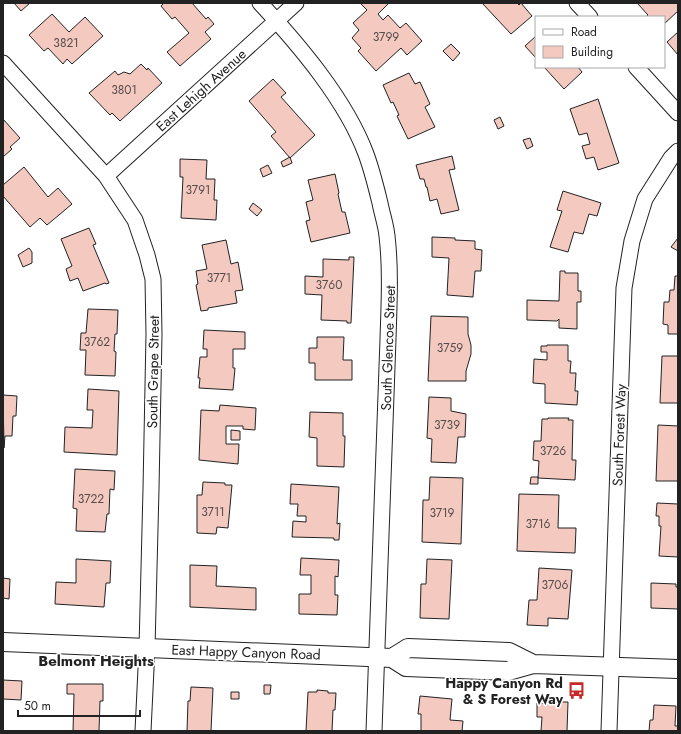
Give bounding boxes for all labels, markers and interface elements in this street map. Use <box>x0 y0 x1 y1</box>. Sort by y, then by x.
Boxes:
legend <box>535 16 665 68</box>
text: Road <box>571 23 597 41</box>
house number: 3799 <box>373 28 399 46</box>
house number: 3821 <box>53 34 79 52</box>
text: Building <box>571 43 613 61</box>
street label: East Lehigh Avenue <box>151 44 251 136</box>
house number: 3801 <box>111 81 137 99</box>
house number: 3791 <box>186 181 210 199</box>
house number: 3771 <box>207 269 231 287</box>
house number: 3760 <box>316 276 342 294</box>
street label: South Glencoe Street <box>376 284 400 411</box>
street label: South Grape Street <box>142 315 164 429</box>
house number: 3762 <box>84 333 110 351</box>
house number: 3759 <box>437 339 463 357</box>
street label: South Forest Way <box>607 383 631 486</box>
house number: 3739 <box>434 416 460 434</box>
house number: 3726 <box>540 442 566 460</box>
house number: 3722 <box>78 490 104 508</box>
house number: 3711 <box>201 503 225 521</box>
house number: 3719 <box>430 504 455 522</box>
house number: 3716 <box>526 515 551 533</box>
house number: 3706 <box>542 576 568 594</box>
street label: East Happy Canyon Road <box>171 639 321 665</box>
district label: Belmont Heights <box>38 650 154 672</box>
place label: Happy Canyon Rd & S Forest Way <box>445 673 564 709</box>
bus stop icon: Happy Canyon Rd & S Forest Way <box>566 681 586 701</box>
scale bar <box>18 692 140 718</box>
text: 50 m <box>24 697 51 715</box>

